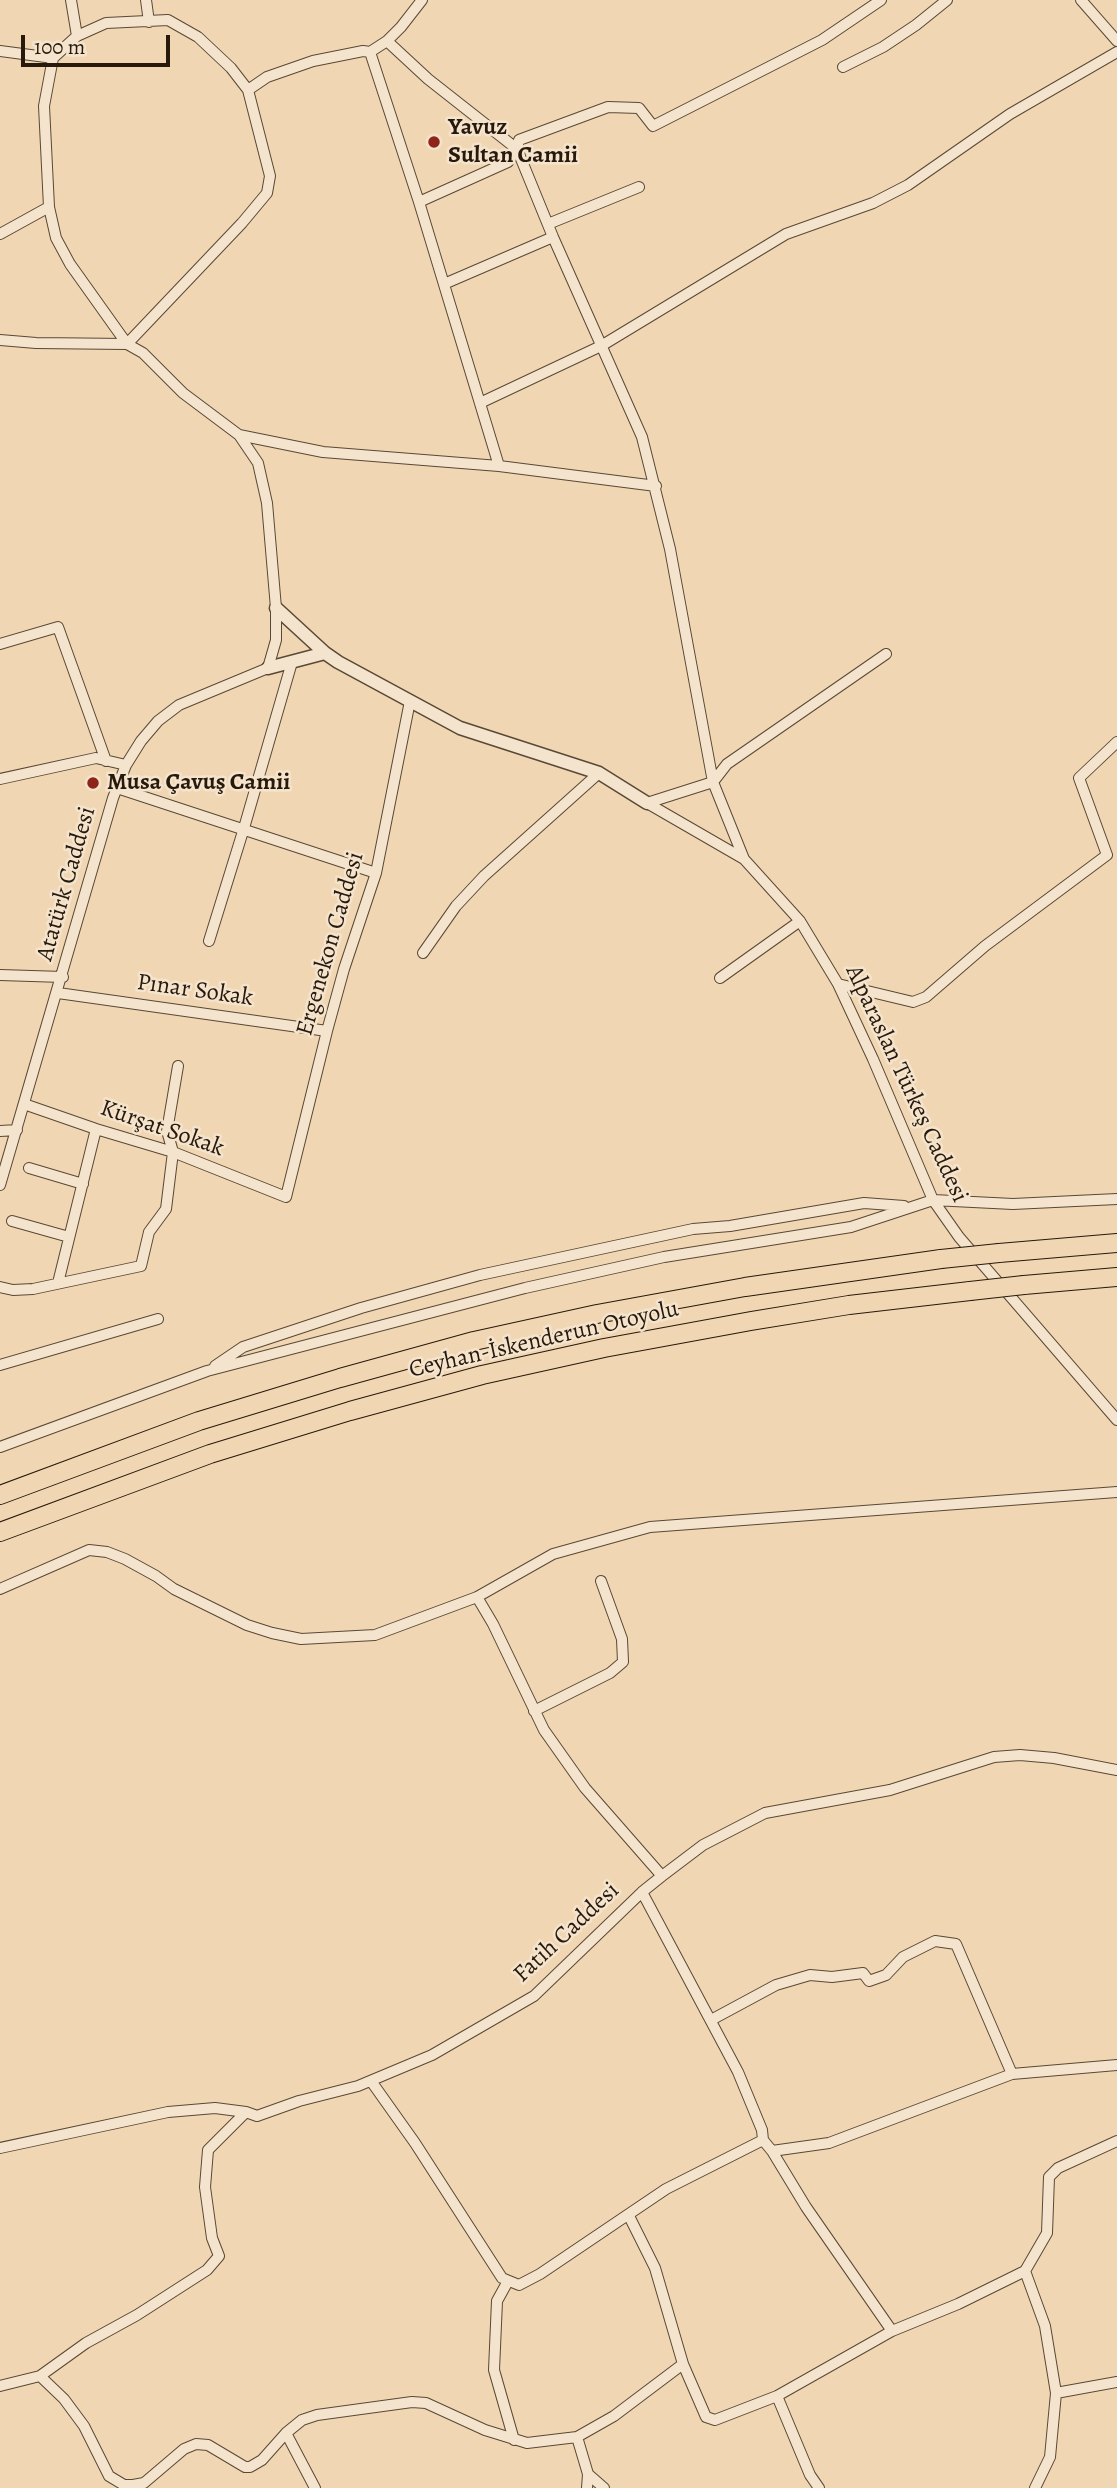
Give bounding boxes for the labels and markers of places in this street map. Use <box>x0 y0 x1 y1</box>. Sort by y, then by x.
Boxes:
place label: Yavuz Sultan Camii <box>448 114 578 170</box>
marker: Yavuz Sultan Camii <box>426 134 442 150</box>
place label: Musa Çavuş Camii <box>107 769 290 797</box>
marker: Musa Çavuş Camii <box>85 775 101 791</box>

